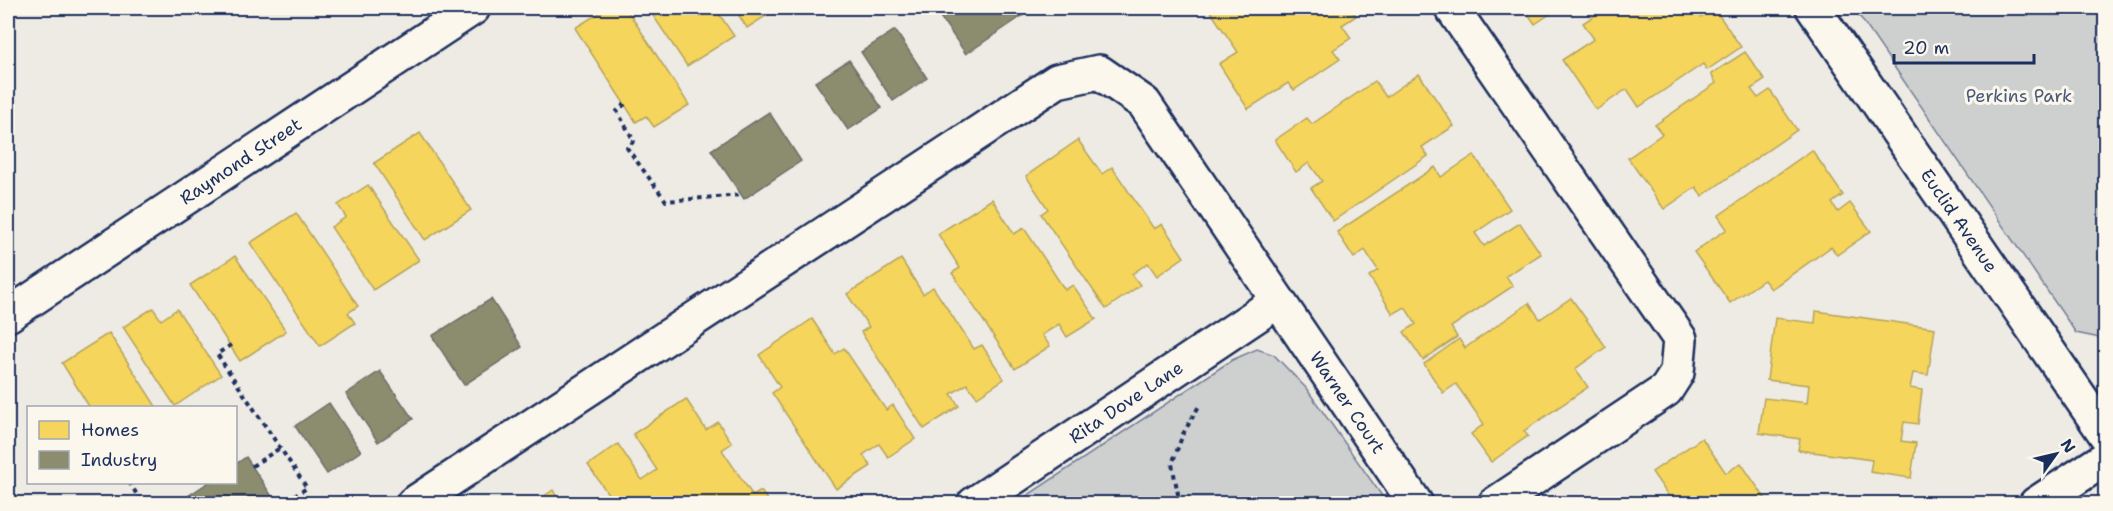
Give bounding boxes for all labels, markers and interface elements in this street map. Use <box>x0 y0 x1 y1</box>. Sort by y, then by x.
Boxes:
scale bar <box>1894 27 2034 65</box>
text: 20 m <box>1903 36 1949 60</box>
park label: Perkins Park <box>1966 84 2072 108</box>
street label: Raymond Street <box>175 112 306 210</box>
street label: Euclid Avenue <box>1915 164 2003 277</box>
street label: Warner Court <box>1304 347 1390 458</box>
street label: Rita Dove Lane <box>1065 356 1188 449</box>
legend <box>27 406 237 484</box>
text: Homes <box>81 418 139 442</box>
north arrow <box>2026 424 2086 484</box>
text: N <box>2056 435 2080 457</box>
text: Industry <box>81 448 157 472</box>

